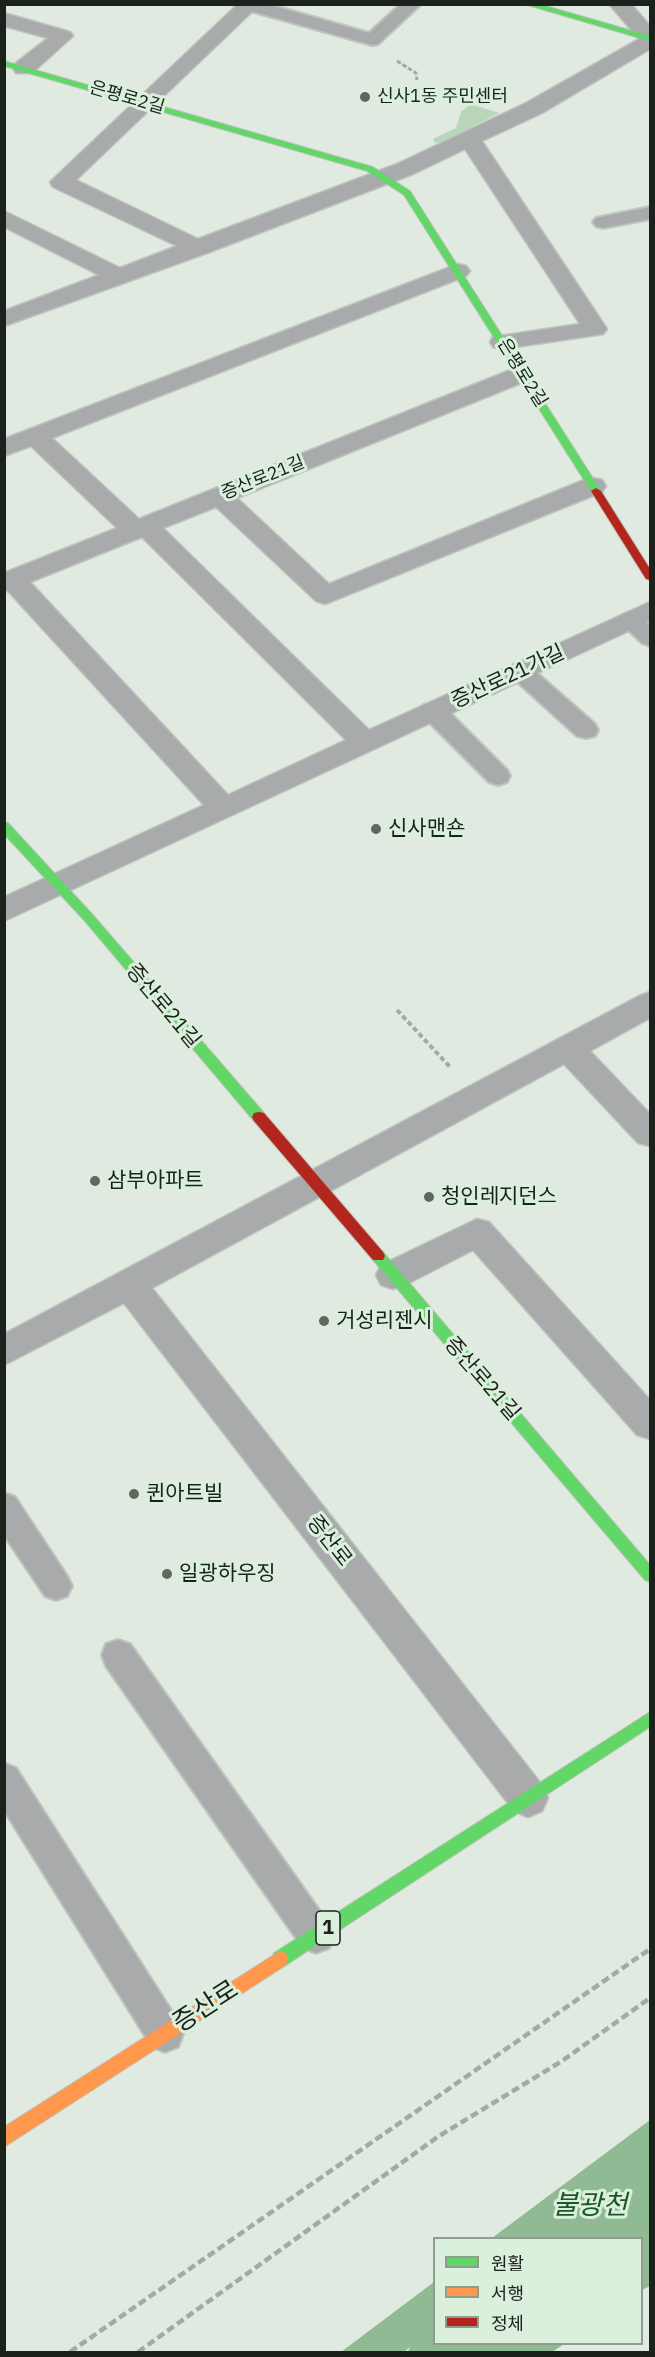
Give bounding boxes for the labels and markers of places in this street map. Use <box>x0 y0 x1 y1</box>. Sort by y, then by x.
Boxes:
place label: 신사1동 주민센터 <box>377 86 508 108</box>
marker: 신사1동 주민센터 <box>358 90 372 104</box>
place label: 신사맨숀 <box>388 816 465 842</box>
marker: 신사맨숀 <box>369 822 383 836</box>
place label: 삼부아파트 <box>107 1168 204 1194</box>
marker: 삼부아파트 <box>88 1174 102 1188</box>
place label: 청인레지던스 <box>441 1184 557 1210</box>
marker: 청인레지던스 <box>422 1190 436 1204</box>
place label: 거성리젠시 <box>336 1308 433 1334</box>
marker: 거성리젠시 <box>317 1314 331 1328</box>
place label: 퀸아트빌 <box>146 1481 223 1507</box>
marker: 퀸아트빌 <box>127 1487 141 1501</box>
place label: 일광하우징 <box>179 1561 276 1587</box>
marker: 일광하우징 <box>160 1567 174 1581</box>

